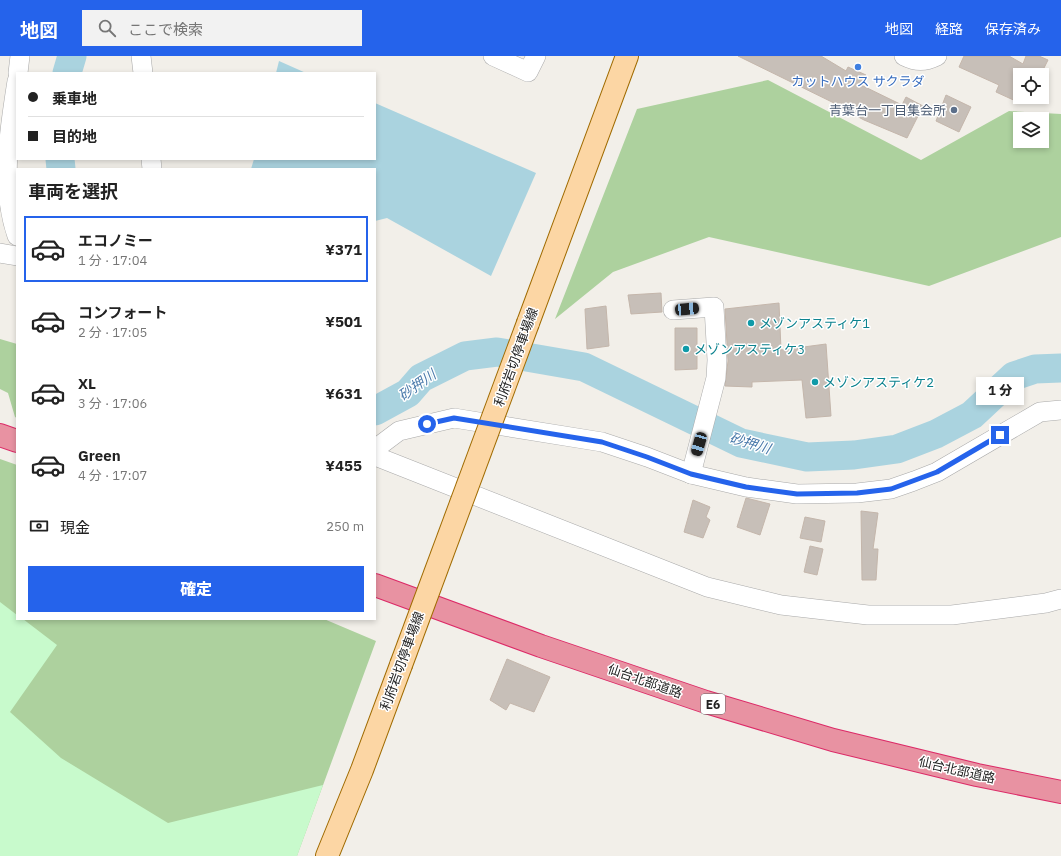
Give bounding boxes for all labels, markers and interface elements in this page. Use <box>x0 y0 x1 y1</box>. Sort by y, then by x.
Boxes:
search box <box>82 10 362 46</box>
icon: search <box>96 17 118 39</box>
text: 地図 <box>20 18 58 42</box>
text: ここで検索 <box>128 20 203 39</box>
text: 地図 <box>885 20 913 38</box>
text: 経路 <box>935 20 963 38</box>
text: 保存済み <box>985 20 1041 38</box>
marker: カットハウス サクラダ <box>853 62 863 72</box>
map controls <box>1013 68 1049 148</box>
button: locate <box>1013 68 1049 104</box>
place label: カットハウス サクラダ <box>791 73 925 90</box>
text: 乗車地 <box>52 89 97 108</box>
place label: 青葉台一丁目集会所 <box>829 102 946 119</box>
marker: 青葉台一丁目集会所 <box>949 105 959 115</box>
button: layers <box>1013 112 1049 148</box>
text: 目的地 <box>52 127 97 146</box>
text: 車両を選択 <box>28 180 118 203</box>
icon: car <box>30 231 66 267</box>
text: エコノミー <box>78 231 153 250</box>
text: ¥371 <box>325 240 362 259</box>
text: 1 分 · 17:04 <box>78 252 147 269</box>
car <box>675 302 699 316</box>
icon: car <box>30 303 66 339</box>
text: コンフォート <box>78 303 168 322</box>
street label: 利府岩切停車場線 <box>490 305 542 409</box>
text: ¥501 <box>325 312 362 331</box>
place label: メゾンアスティケ1 <box>759 315 870 332</box>
marker: メゾンアスティケ1 <box>746 318 756 328</box>
text: 2 分 · 17:05 <box>78 324 147 341</box>
place label: メゾンアスティケ3 <box>694 341 805 358</box>
marker: メゾンアスティケ3 <box>681 344 691 354</box>
water label: 砂押川 <box>395 364 441 404</box>
text: XL <box>78 374 96 393</box>
place label: メゾンアスティケ2 <box>823 374 934 391</box>
icon: car <box>30 375 66 411</box>
marker: メゾンアスティケ2 <box>810 377 820 387</box>
callout: 1 分 <box>976 377 1024 405</box>
text: 1 分 <box>988 382 1012 399</box>
text: ¥631 <box>325 384 362 403</box>
text: 3 分 · 17:06 <box>78 395 147 412</box>
route start <box>418 415 436 433</box>
route end <box>991 426 1009 444</box>
water label: 砂押川 <box>727 428 775 458</box>
car <box>690 431 708 457</box>
text: Green <box>78 446 121 465</box>
icon: car <box>30 447 66 483</box>
text: ¥455 <box>325 456 362 475</box>
text: 4 分 · 17:07 <box>78 467 147 484</box>
icon: cash <box>28 515 50 537</box>
text: 現金 <box>60 518 90 537</box>
text: 250 m <box>326 518 364 535</box>
button: 確定 <box>28 566 364 612</box>
street label: 利府岩切停車場線 <box>376 609 428 713</box>
street label: 仙台北部道路 <box>605 660 685 702</box>
road number: E6 <box>701 694 725 714</box>
street label: 仙台北部道路 <box>917 753 997 787</box>

